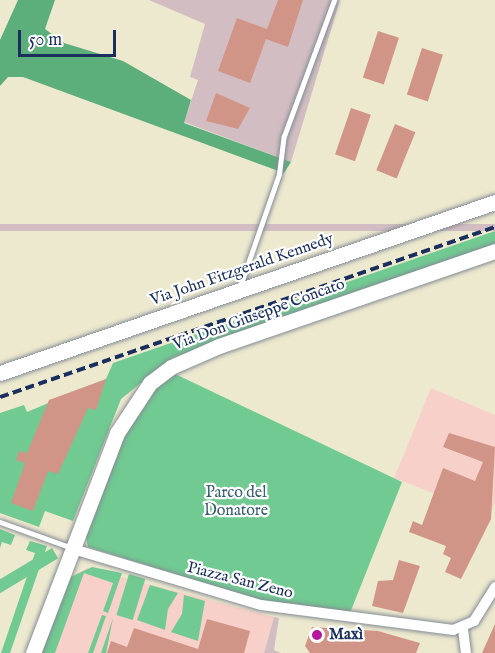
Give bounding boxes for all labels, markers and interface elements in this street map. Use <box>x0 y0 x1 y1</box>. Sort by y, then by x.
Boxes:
scale bar <box>21 18 118 56</box>
text: 50 m <box>29 29 62 52</box>
street label: Via John Fitzgerald Kennedy <box>148 230 336 310</box>
street label: Via Don Giuseppe Concato <box>171 275 347 355</box>
park label: Parco del Donatore <box>204 483 268 521</box>
street label: Piazza San Zeno <box>185 559 295 603</box>
place label: Maxì <box>329 625 363 645</box>
marker: Maxì <box>310 628 324 642</box>

